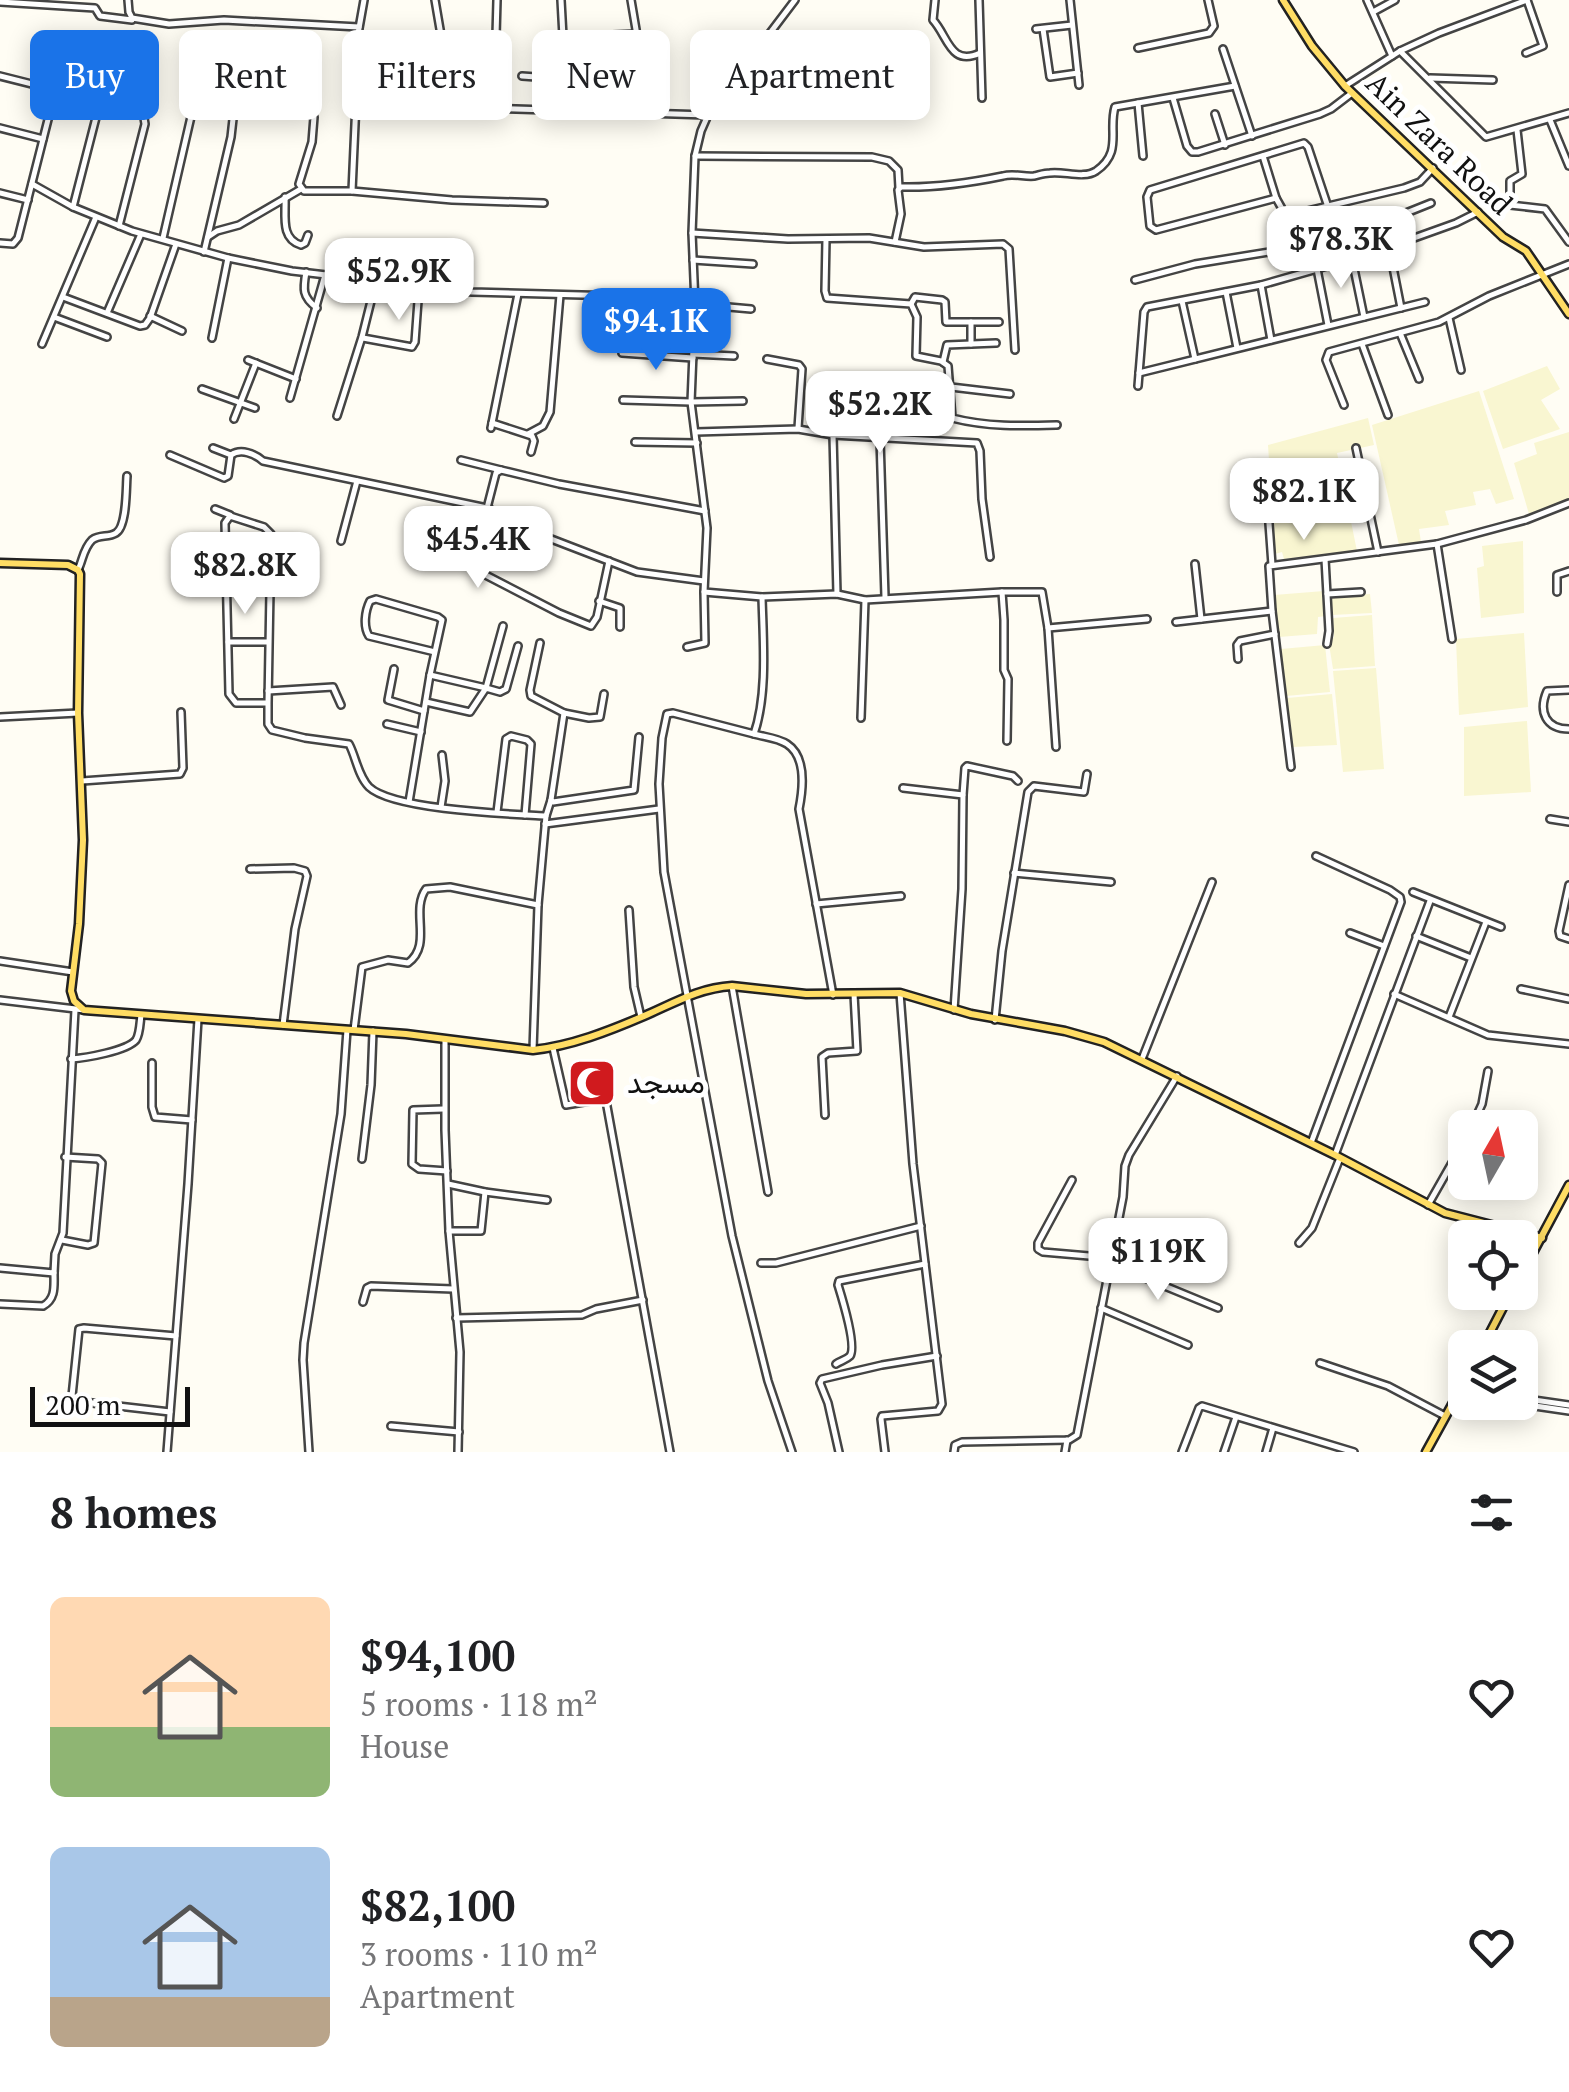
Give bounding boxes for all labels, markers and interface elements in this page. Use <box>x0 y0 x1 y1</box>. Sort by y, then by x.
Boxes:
chip: Buy <box>30 30 159 120</box>
chip: Rent <box>179 30 322 120</box>
chip: Filters <box>342 30 512 120</box>
chip: New <box>532 30 670 120</box>
chip: Apartment <box>690 30 930 120</box>
street label: Ain Zara Road <box>1358 63 1522 223</box>
pin: $78.3K <box>1260 206 1422 291</box>
text: $78.3K <box>1289 217 1393 259</box>
pin: $52.9K <box>318 238 480 323</box>
text: $52.9K <box>347 249 451 291</box>
pin: $94.1K <box>575 288 737 373</box>
text: $94.1K <box>604 299 708 341</box>
pin: $52.2K <box>799 371 961 456</box>
text: $52.2K <box>828 382 932 424</box>
pin: $82.1K <box>1223 458 1385 543</box>
text: $82.1K <box>1252 469 1356 511</box>
pin: $45.4K <box>397 506 559 591</box>
text: $45.4K <box>426 517 530 559</box>
pin: $82.8K <box>164 532 326 617</box>
text: $82.8K <box>193 543 297 585</box>
mosque icon: مسجد <box>566 1057 618 1109</box>
place label: مسجد <box>627 1062 705 1102</box>
north arrow <box>1448 1110 1538 1200</box>
map controls <box>1448 1110 1538 1420</box>
pin: $119K <box>1088 1218 1228 1303</box>
button: locate <box>1448 1220 1538 1310</box>
text: $119K <box>1110 1229 1206 1271</box>
button: layers <box>1448 1330 1538 1420</box>
scale bar <box>30 1382 190 1426</box>
text: 200 m <box>45 1386 121 1423</box>
text: 8 homes <box>50 1484 217 1540</box>
icon: filters <box>1464 1485 1519 1540</box>
text: $94,100 <box>360 1627 515 1683</box>
icon: home <box>130 1637 250 1757</box>
icon: heart <box>1464 1670 1519 1725</box>
text: 5 rooms · 118 m² <box>360 1683 598 1725</box>
text: House <box>360 1725 449 1767</box>
text: $82,100 <box>360 1877 515 1933</box>
icon: home <box>130 1887 250 2007</box>
icon: heart <box>1464 1920 1519 1975</box>
text: 3 rooms · 110 m² <box>360 1933 598 1975</box>
text: Apartment <box>360 1975 515 2017</box>

